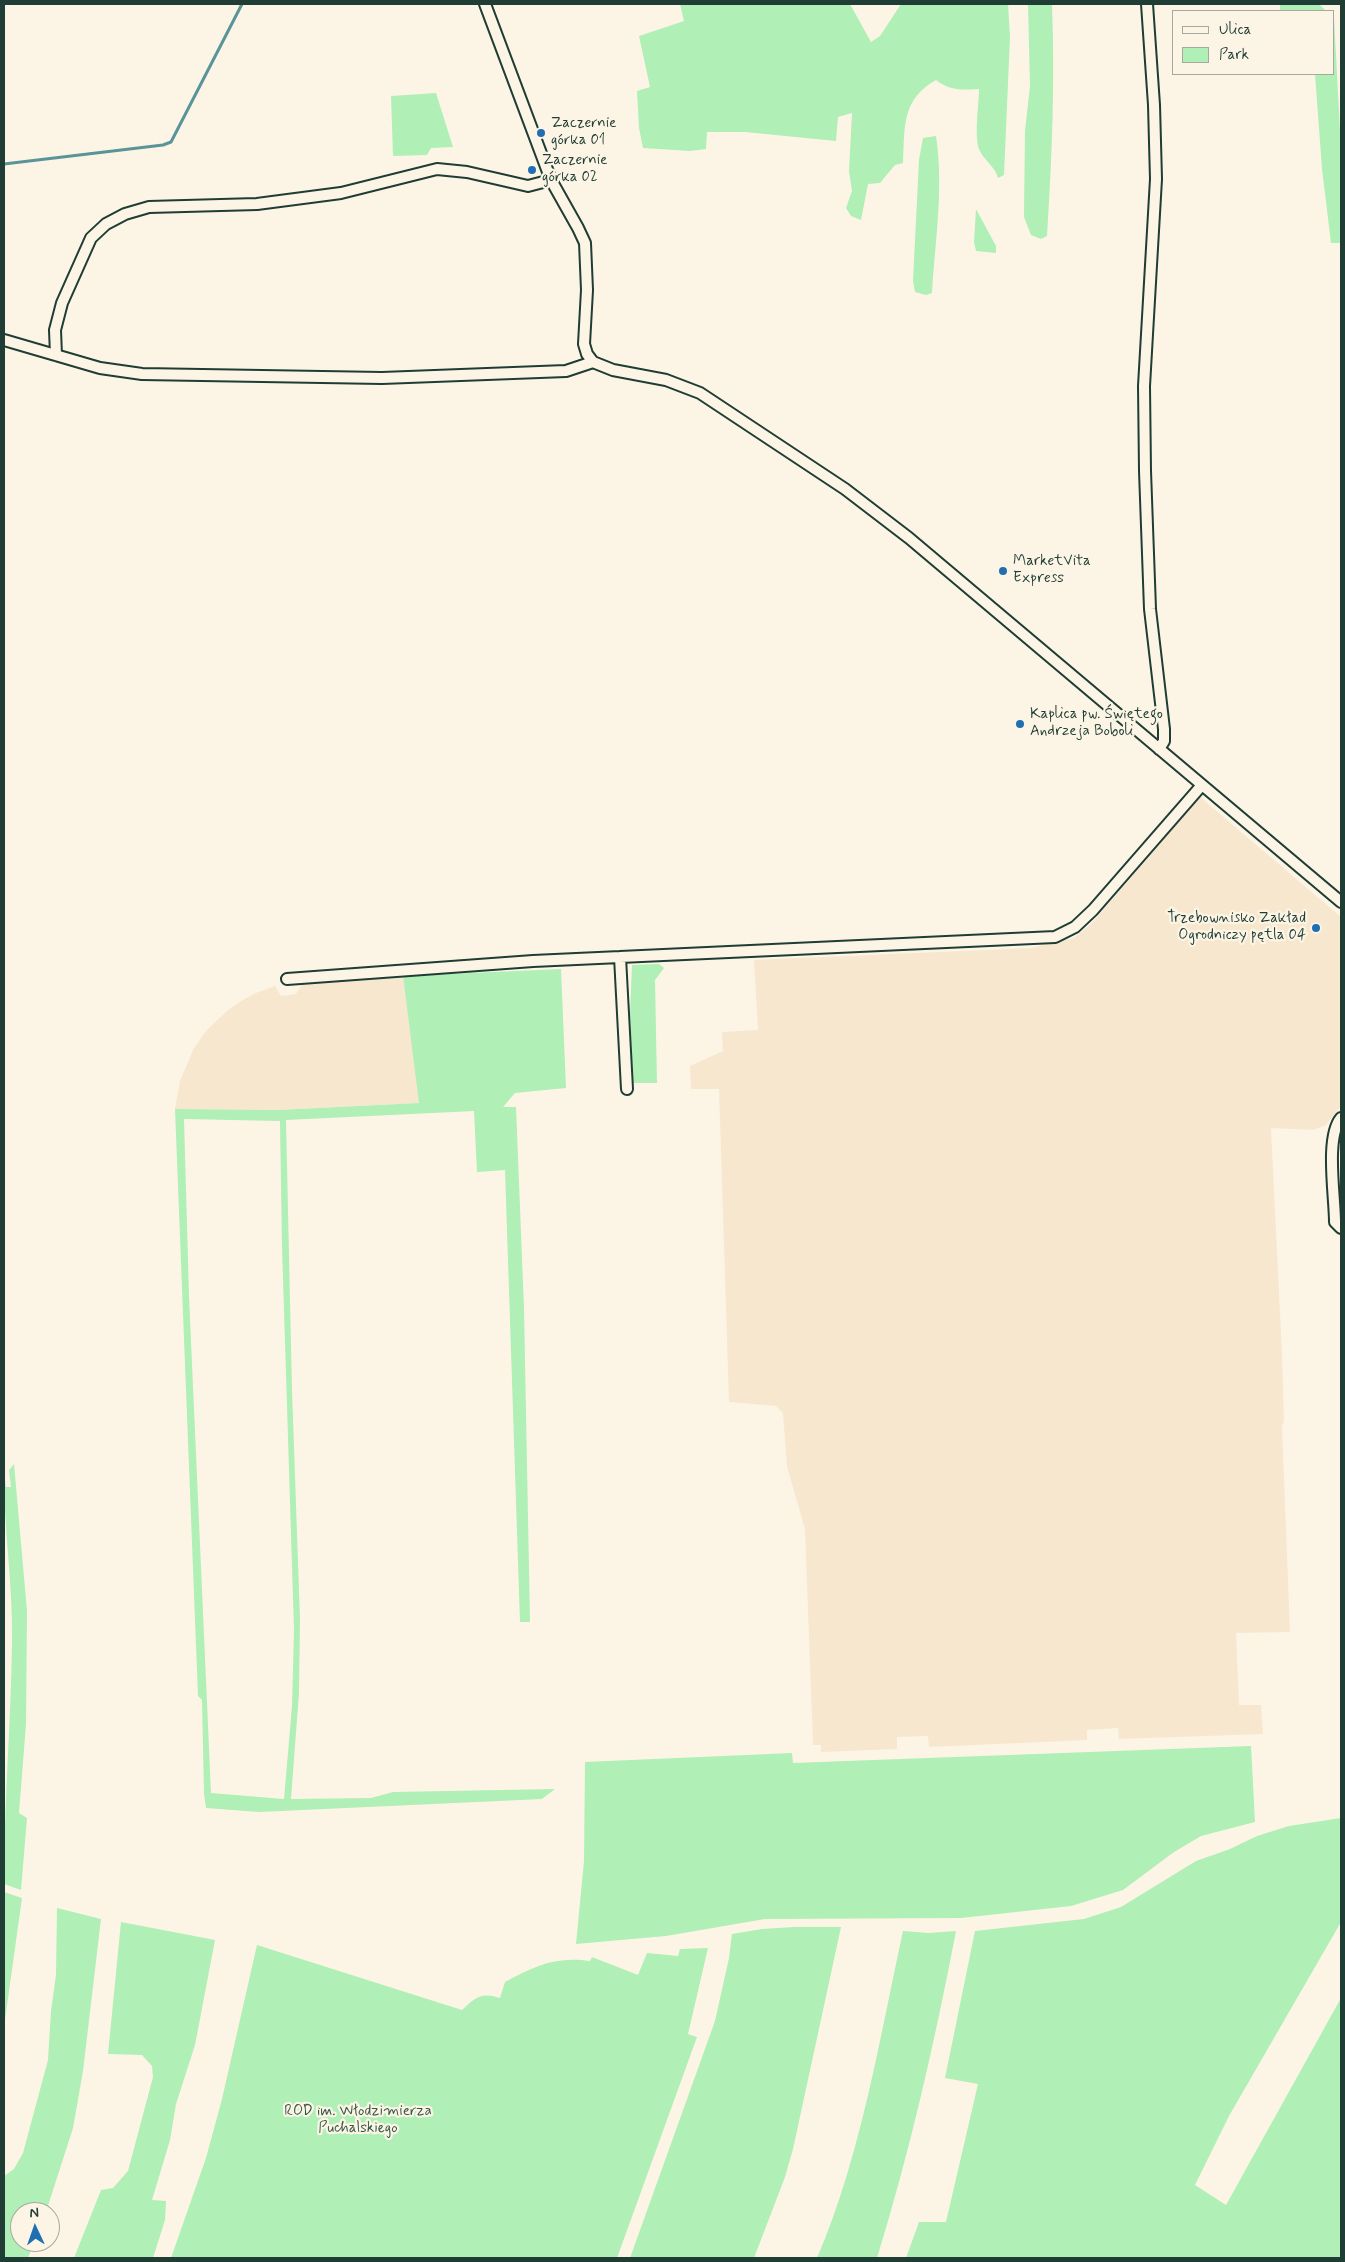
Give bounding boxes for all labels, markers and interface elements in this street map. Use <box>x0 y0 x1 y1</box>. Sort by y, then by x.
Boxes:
legend <box>1172 10 1335 75</box>
text: Ulica <box>1219 20 1251 40</box>
text: Park <box>1219 45 1249 65</box>
place label: Zaczernie górka 01 <box>551 115 616 150</box>
marker: Zaczernie górka 01 <box>535 127 547 139</box>
place label: Zaczernie górka 02 <box>542 152 607 187</box>
marker: Zaczernie górka 02 <box>526 164 538 176</box>
place label: MarketVita Express <box>1013 553 1091 588</box>
marker: MarketVita Express <box>997 565 1009 577</box>
place label: Kaplica pw. Świętego Andrzeja Boboli <box>1030 706 1163 741</box>
marker: Kaplica pw. Świętego Andrzeja Boboli <box>1014 718 1026 730</box>
place label: Trzebownisko Zakład Ogrodniczy pętla 04 <box>1167 910 1306 945</box>
marker: Trzebownisko Zakład Ogrodniczy pętla 04 <box>1310 922 1322 934</box>
park label: ROD im. Włodzimierza Puchalskiego <box>284 2103 432 2138</box>
north arrow <box>10 2202 60 2252</box>
text: N <box>29 2204 39 2222</box>

